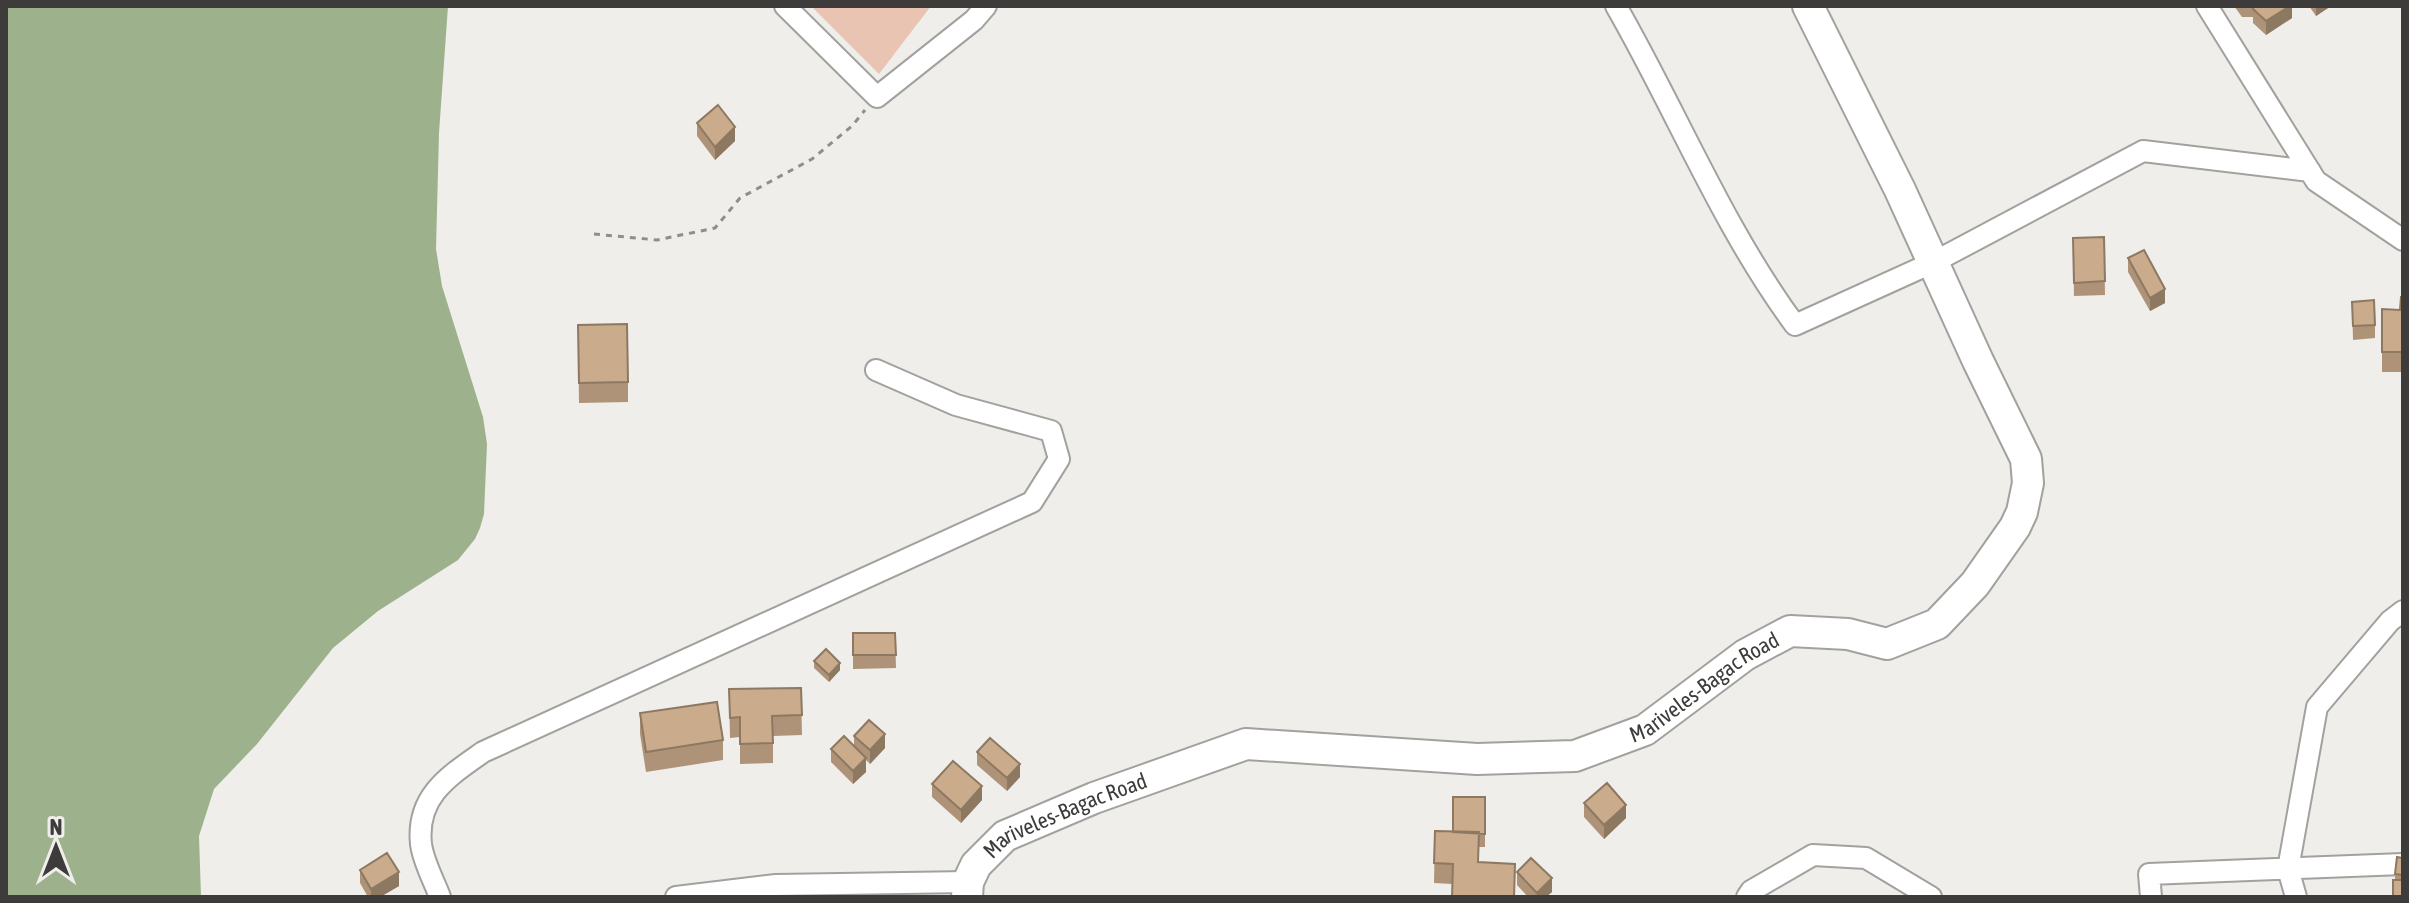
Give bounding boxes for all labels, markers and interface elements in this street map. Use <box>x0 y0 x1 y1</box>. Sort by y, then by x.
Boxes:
street label: Mariveles-Bagac Road <box>1626 626 1783 748</box>
street label: Mariveles-Bagac Road <box>978 767 1150 863</box>
north arrow <box>16 807 96 887</box>
text: N <box>50 814 62 840</box>

